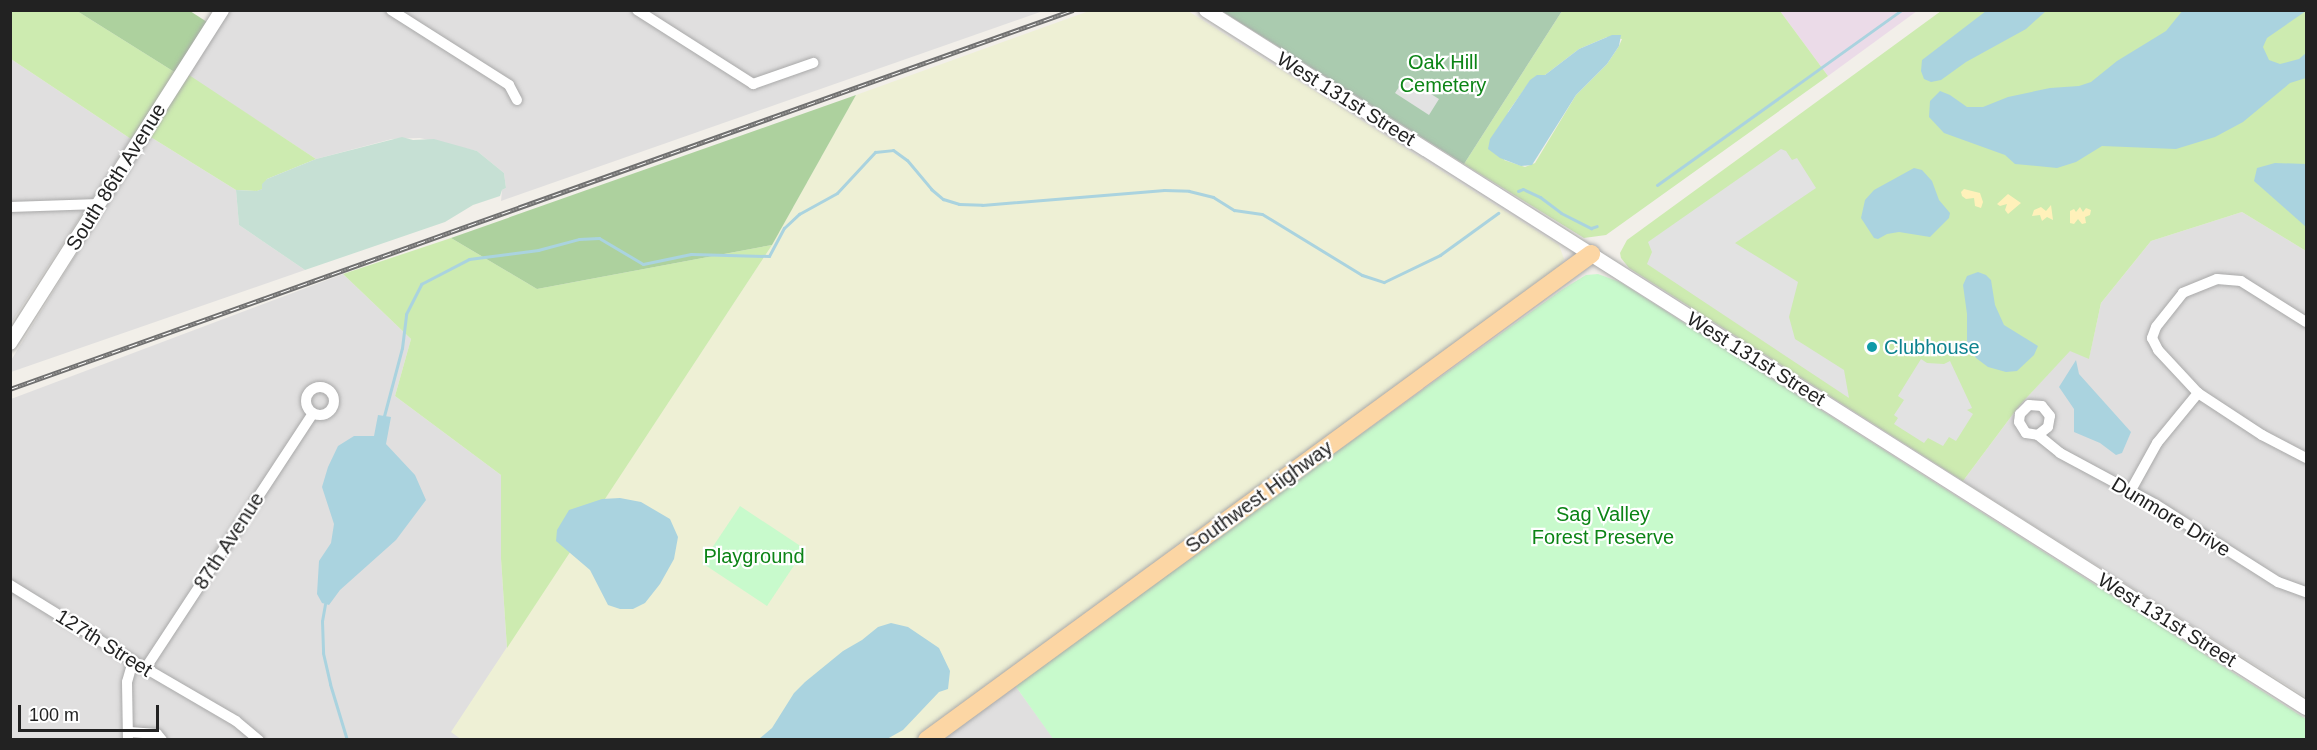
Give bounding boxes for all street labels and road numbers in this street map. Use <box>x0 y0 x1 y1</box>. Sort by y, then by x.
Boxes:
street label: West 131st Street <box>1272 47 1420 151</box>
street label: South 86th Avenue <box>61 99 171 255</box>
street label: West 131st Street <box>1682 307 1830 411</box>
street label: Southwest Highway <box>1181 436 1337 558</box>
street label: Dunmore Drive <box>2107 472 2235 562</box>
street label: 87th Avenue <box>188 488 270 594</box>
street label: West 131st Street <box>2093 568 2241 672</box>
street label: 127th Street <box>51 604 157 682</box>

